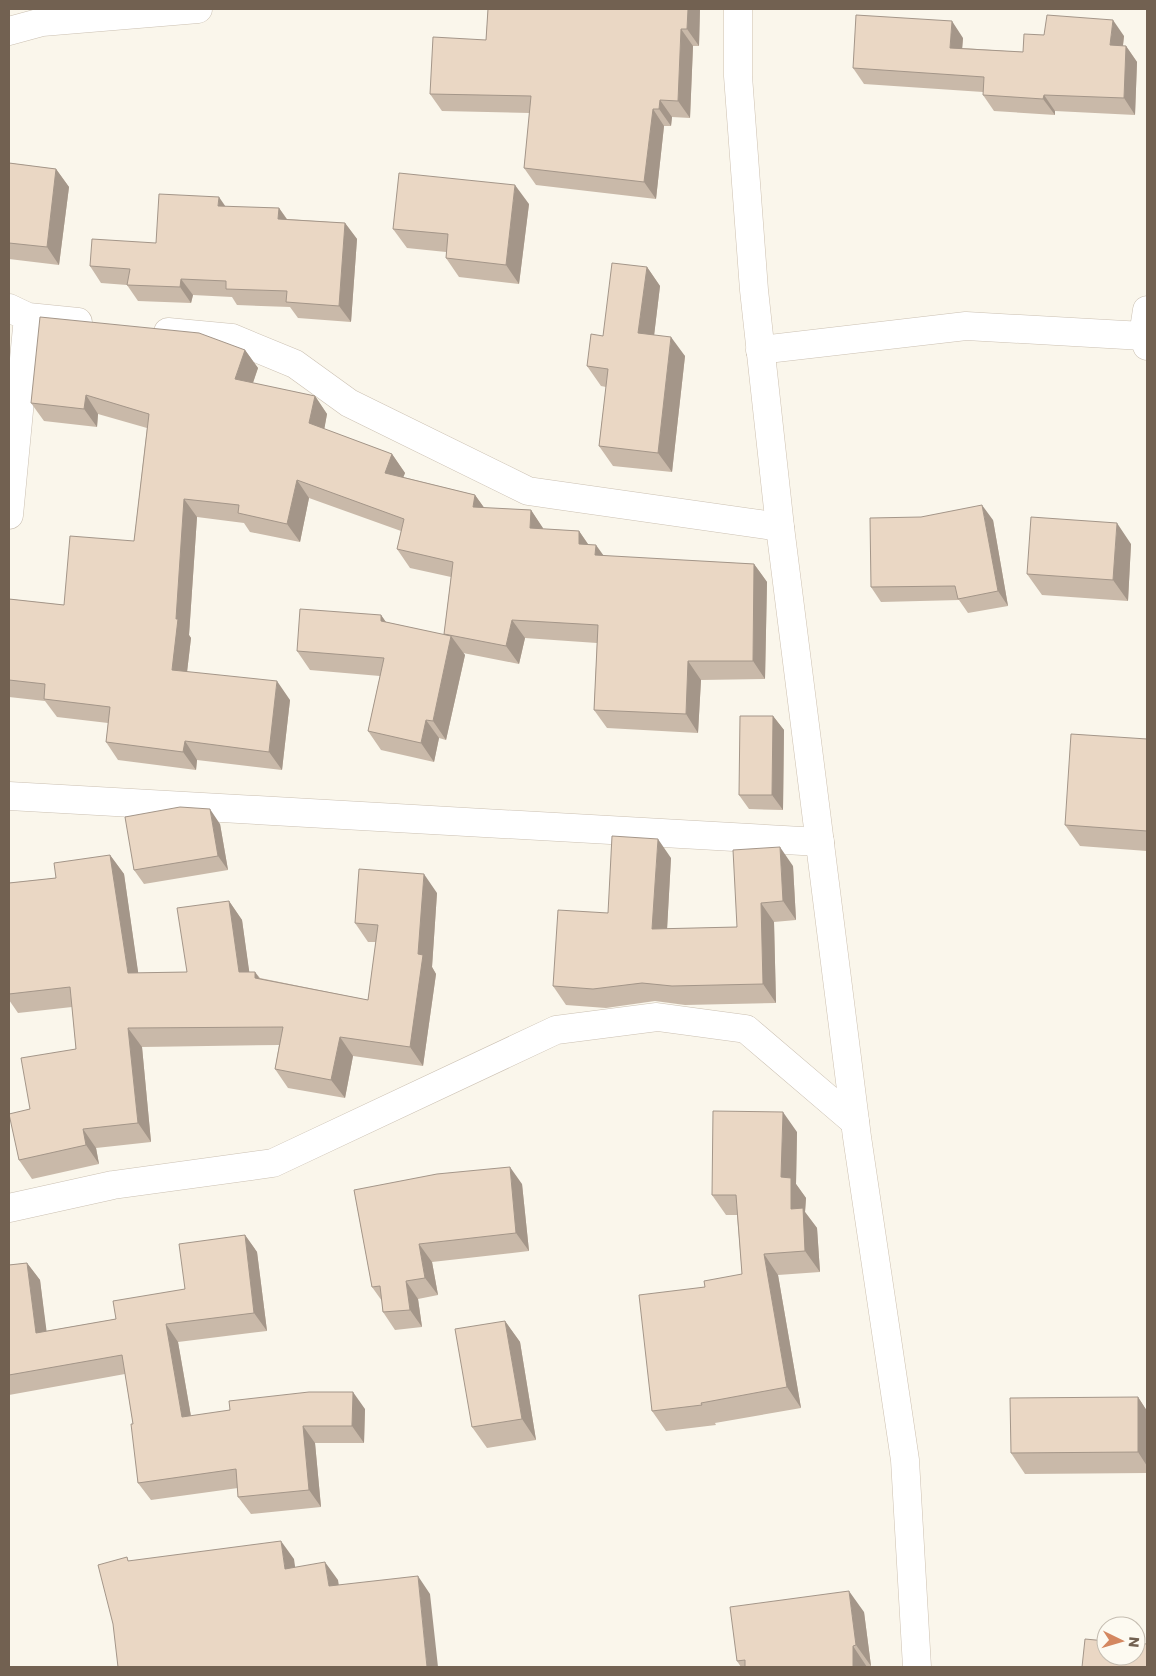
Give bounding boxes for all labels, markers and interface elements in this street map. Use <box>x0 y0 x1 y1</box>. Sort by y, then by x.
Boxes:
north arrow <box>1096 1616 1146 1666</box>
text: N <box>1124 1636 1144 1648</box>

